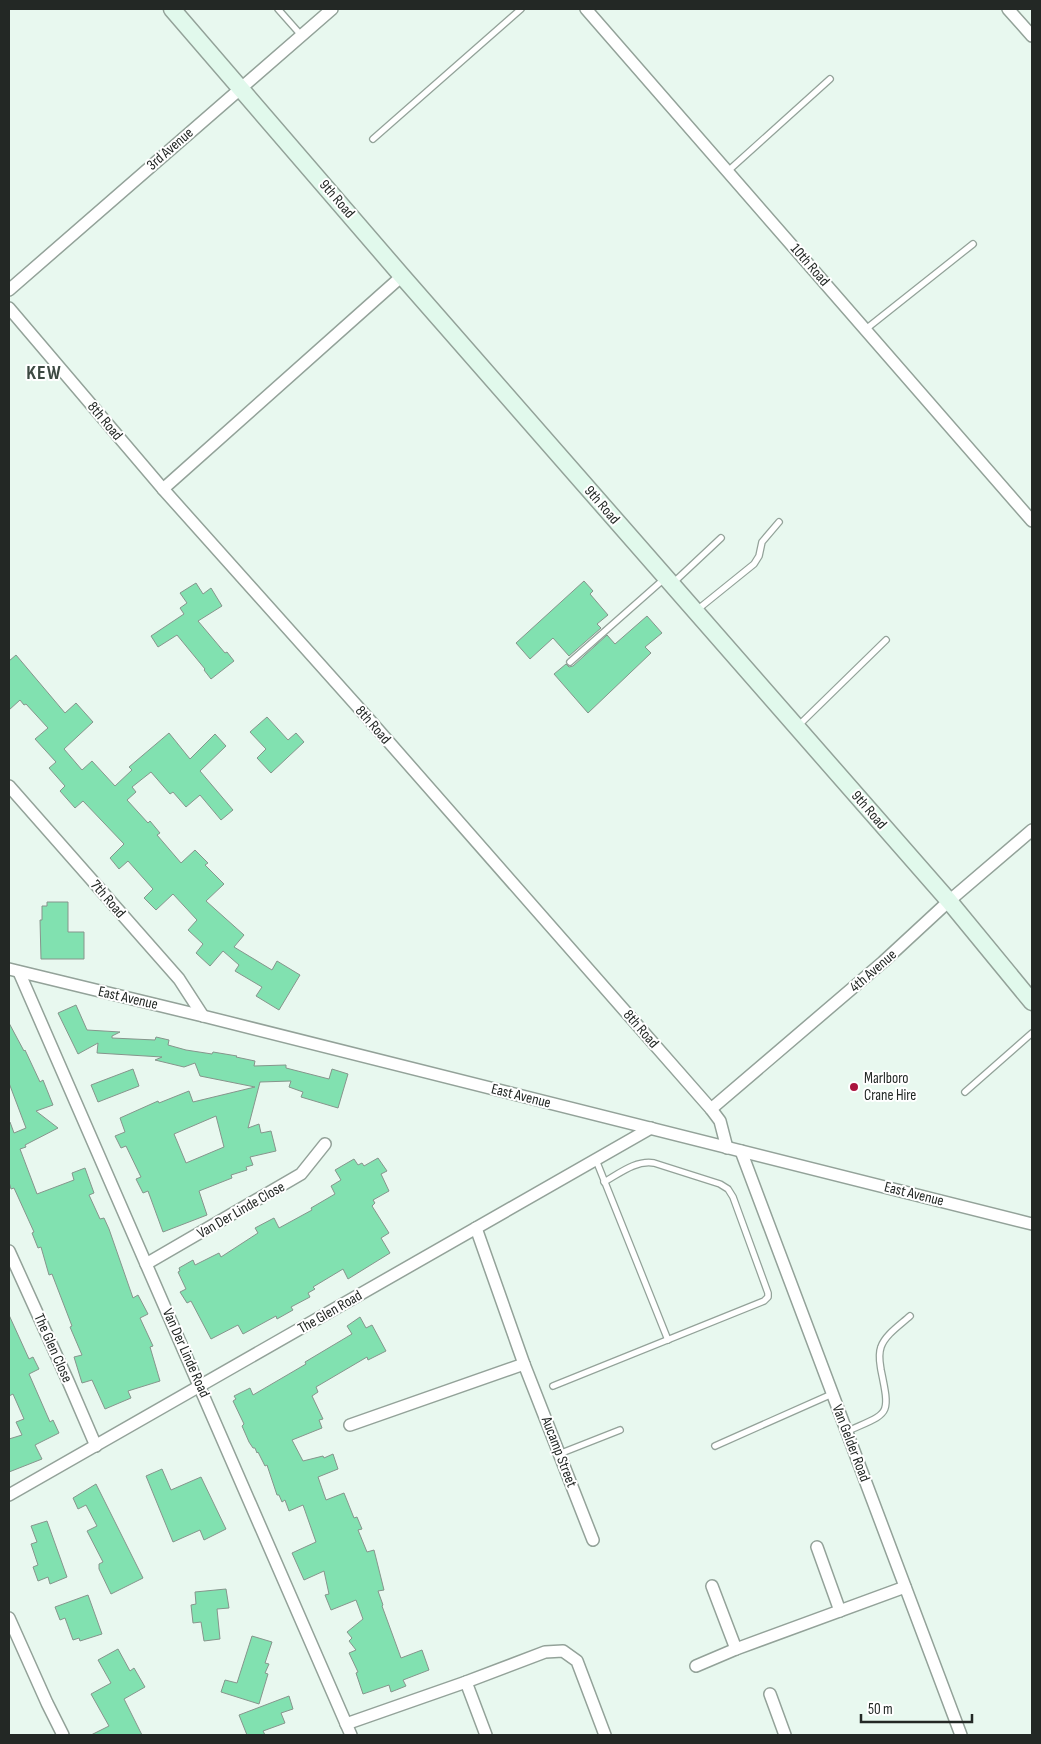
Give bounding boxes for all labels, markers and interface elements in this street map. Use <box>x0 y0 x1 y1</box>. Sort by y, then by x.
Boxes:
street label: 3rd Avenue <box>143 124 197 174</box>
street label: 9th Road <box>315 176 359 222</box>
street label: 10th Road <box>786 240 834 290</box>
district label: KEW <box>26 361 62 385</box>
street label: 8th Road <box>83 398 127 444</box>
street label: 9th Road <box>580 482 624 528</box>
street label: 8th Road <box>351 702 395 748</box>
street label: 9th Road <box>847 787 891 833</box>
street label: 7th Road <box>86 876 130 922</box>
street label: 4th Avenue <box>846 945 900 997</box>
street label: East Avenue <box>96 982 160 1014</box>
street label: 8th Road <box>619 1006 663 1052</box>
place label: Marlboro Crane Hire <box>864 1069 916 1105</box>
street label: East Avenue <box>489 1079 553 1113</box>
marker: Marlboro Crane Hire <box>848 1081 860 1093</box>
street label: Van Der Linde Close <box>194 1177 288 1243</box>
street label: East Avenue <box>882 1177 946 1211</box>
street label: The Glen Road <box>295 1286 365 1338</box>
street label: Van Der Linde Road <box>158 1306 214 1400</box>
street label: The Glen Close <box>29 1310 77 1386</box>
street label: Van Gelder Road <box>828 1402 874 1484</box>
street label: Aucamp Street <box>536 1413 581 1490</box>
scale bar <box>861 1692 972 1724</box>
text: 50 m <box>868 1700 893 1719</box>

